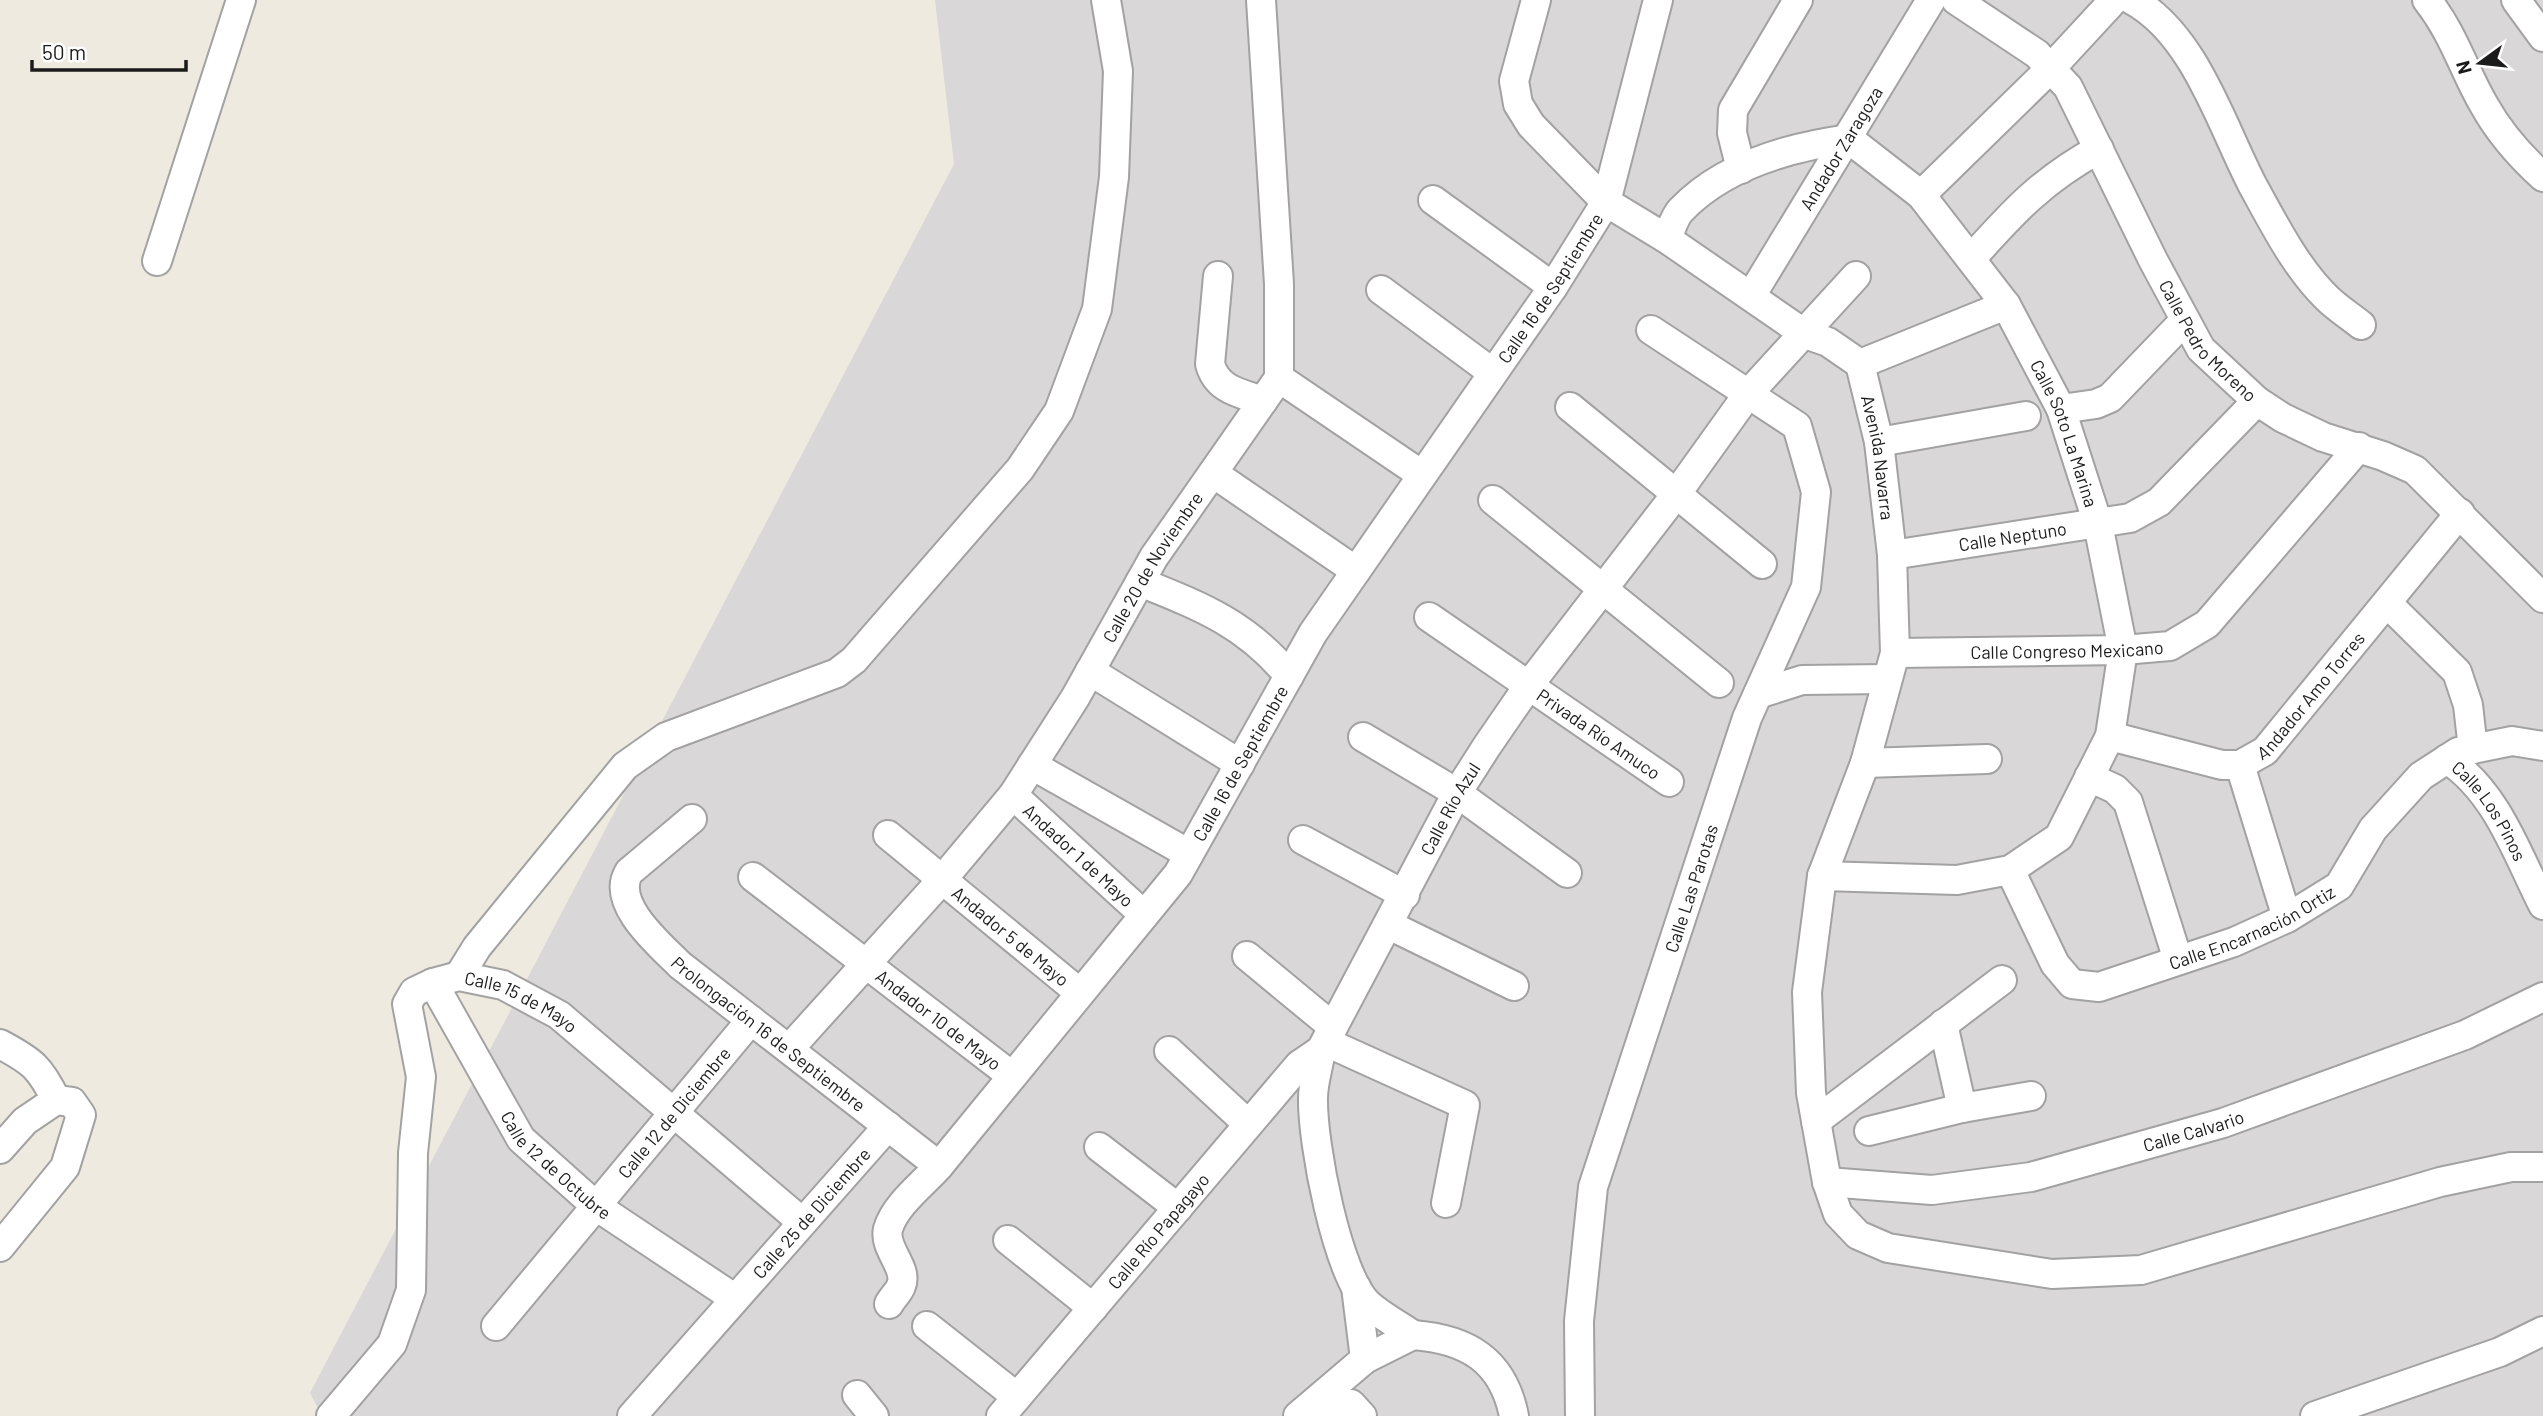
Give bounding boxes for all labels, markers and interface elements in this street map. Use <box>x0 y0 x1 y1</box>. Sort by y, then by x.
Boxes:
scale bar <box>32 28 186 72</box>
north arrow <box>2445 28 2515 98</box>
text: 50 m <box>42 39 86 64</box>
text: N <box>2450 58 2476 77</box>
street label: Andador Zaragoza <box>1795 82 1887 214</box>
street label: Calle 16 de Septiembre <box>1493 209 1608 367</box>
street label: Calle Pedro Moreno <box>2155 276 2261 406</box>
street label: Calle Soto La Marina <box>2026 356 2103 510</box>
street label: Avenida Navarra <box>1857 393 1899 521</box>
street label: Calle 20 de Noviembre <box>1097 487 1207 646</box>
street label: Calle Neptuno <box>1957 517 2068 555</box>
street label: Andador Amo Torres <box>2253 627 2369 764</box>
street label: Calle Congreso Mexicano <box>1970 636 2164 663</box>
street label: Calle 16 de Septiembre <box>1188 681 1293 845</box>
street label: Privada Río Amuco <box>1533 684 1665 784</box>
street label: Calle Los Pinos <box>2448 756 2531 864</box>
street label: Calle Río Azul <box>1415 758 1485 859</box>
street label: Andador 1 de Mayo <box>1019 799 1138 911</box>
street label: Calle Las Parotas <box>1660 821 1722 955</box>
street label: Calle Encarnación Ortiz <box>2166 880 2339 974</box>
street label: Andador 5 de Mayo <box>948 881 1074 991</box>
street label: Prolongación 16 de Septiembre <box>667 952 870 1116</box>
street label: Andador 10 de Mayo <box>871 964 1006 1075</box>
street label: Calle 15 de Mayo <box>463 966 582 1037</box>
street label: Calle 12 de Diciembre <box>613 1042 735 1183</box>
street label: Calle Calvario <box>2140 1105 2247 1156</box>
street label: Calle 12 de Octubre <box>496 1107 615 1224</box>
street label: Calle 25 de Diciembre <box>748 1143 875 1283</box>
street label: Calle Río Papagayo <box>1103 1168 1214 1293</box>

